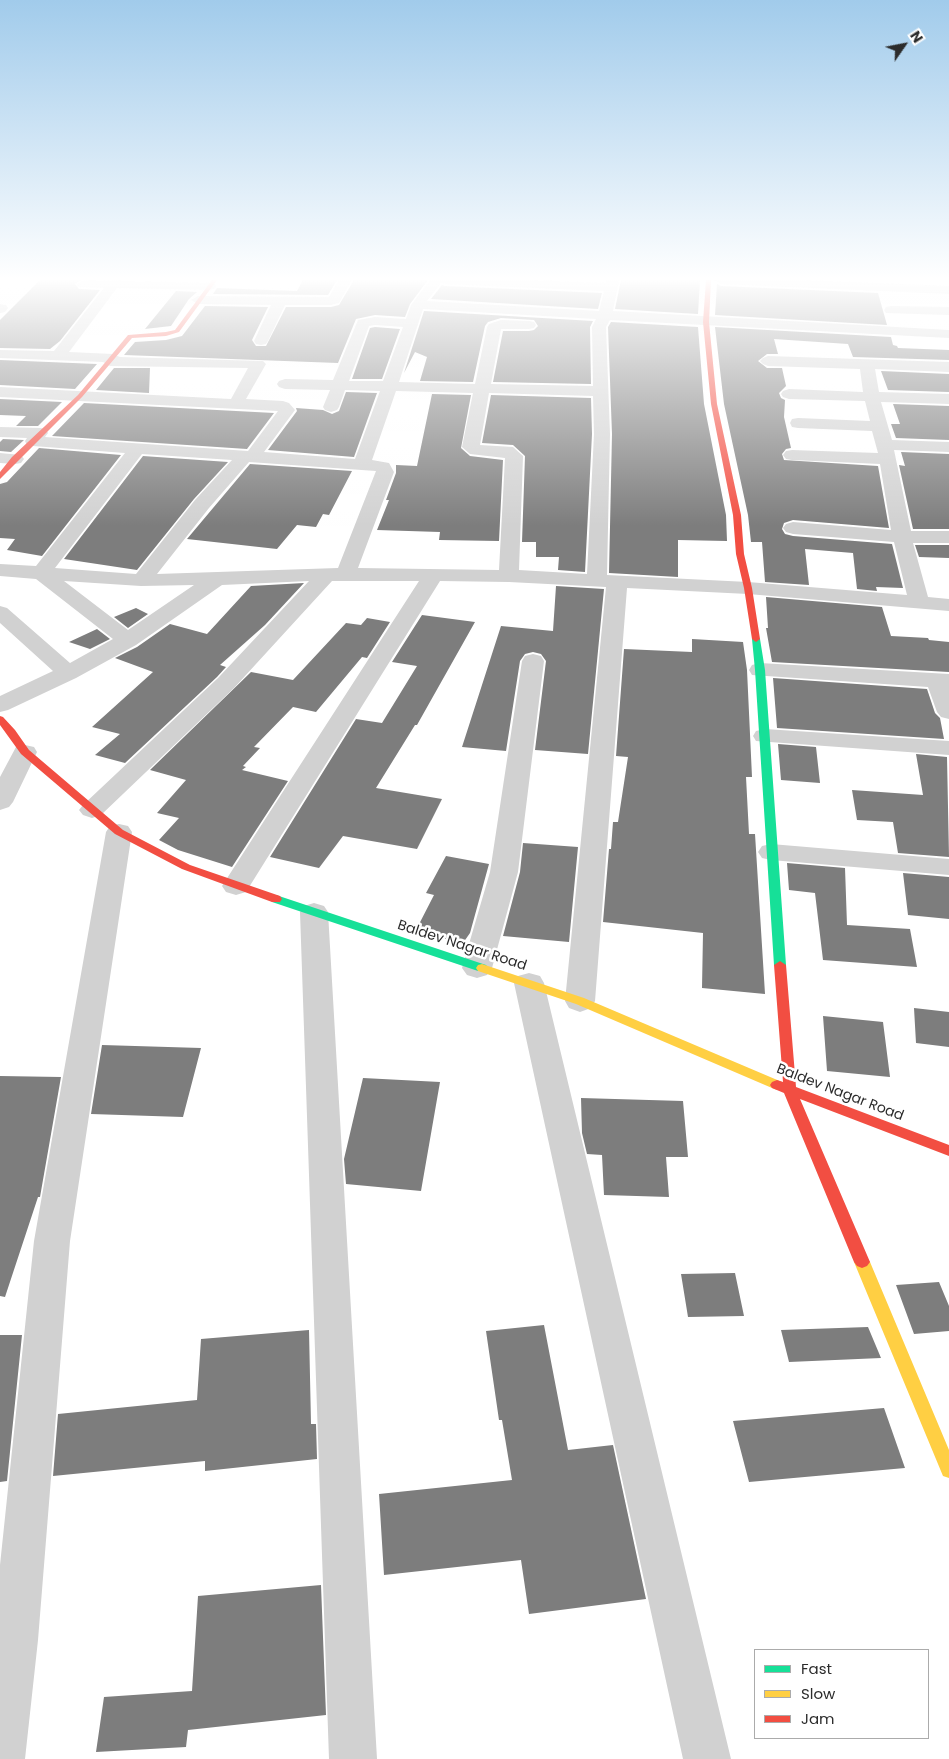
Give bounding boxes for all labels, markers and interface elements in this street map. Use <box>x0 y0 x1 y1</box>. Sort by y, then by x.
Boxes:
north arrow <box>879 20 929 70</box>
text: N <box>905 27 928 47</box>
street label: Baldev Nagar Road <box>395 917 529 975</box>
street label: Baldev Nagar Road <box>774 1061 906 1125</box>
legend <box>754 1649 929 1739</box>
text: Fast <box>801 1658 832 1679</box>
text: Slow <box>801 1683 835 1704</box>
text: Jam <box>801 1708 835 1729</box>

